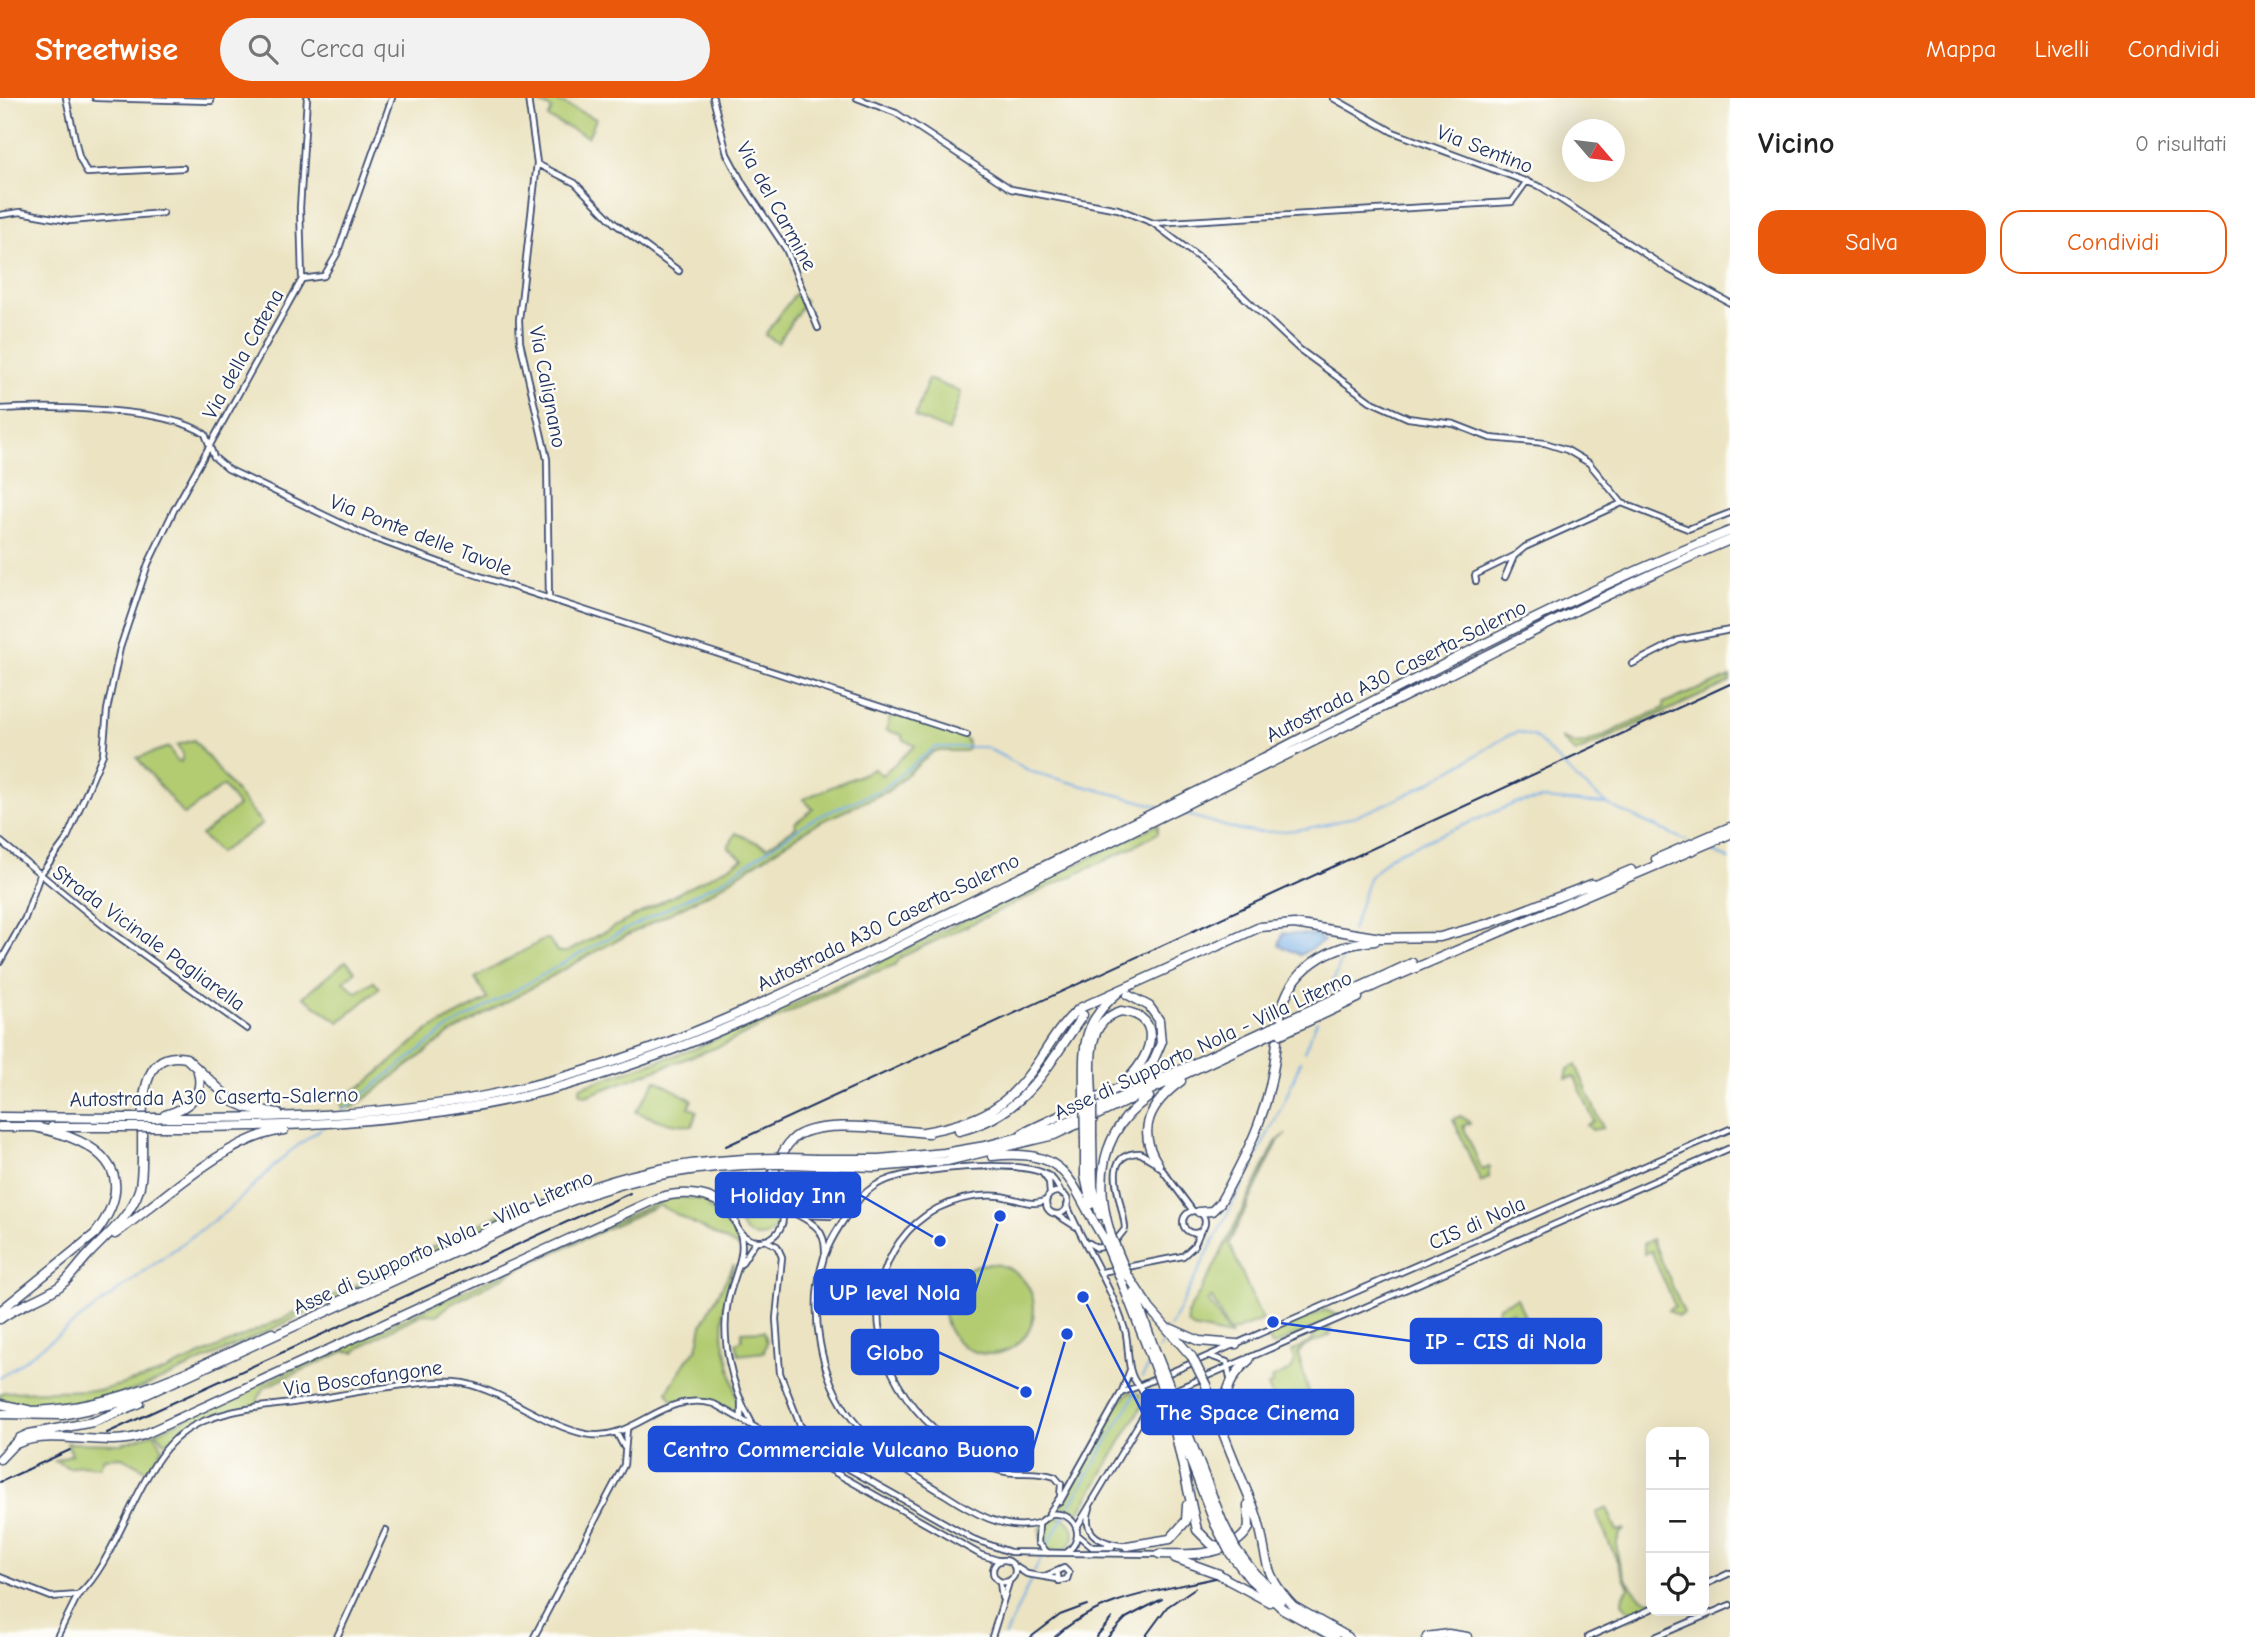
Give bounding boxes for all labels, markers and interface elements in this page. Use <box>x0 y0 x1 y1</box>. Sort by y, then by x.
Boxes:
search box <box>220 18 710 81</box>
text: Streetwise <box>35 30 178 68</box>
icon: search <box>244 30 282 68</box>
text: Cerca qui <box>300 34 406 64</box>
text: Mappa <box>1926 35 1996 63</box>
text: Livelli <box>2034 35 2089 63</box>
text: Condividi <box>2127 35 2220 63</box>
north arrow <box>1562 119 1625 182</box>
street label: Via Sentino <box>1434 120 1536 178</box>
text: Vicino <box>1758 126 1835 161</box>
text: 0 risultati <box>2135 130 2227 157</box>
street label: Via del Carmine <box>732 137 822 275</box>
button: Salva <box>1758 210 1986 274</box>
button: Condividi <box>2000 210 2227 274</box>
street label: Via della Catena <box>197 285 289 423</box>
street label: Via Calignano <box>524 324 572 450</box>
street label: Via Ponte delle Tavole <box>326 489 516 581</box>
street label: Autostrada A30 Caserta-Salerno <box>1262 595 1530 747</box>
street label: Autostrada A30 Caserta-Salerno <box>753 848 1023 996</box>
street label: Strada Vicinale Pagliarella <box>48 860 250 1016</box>
street label: Asse di Supporto Nola - Villa Literno <box>1050 965 1356 1125</box>
street label: Autostrada A30 Caserta-Salerno <box>69 1082 359 1112</box>
street label: Asse di Supporto Nola - Villa Literno <box>289 1165 597 1319</box>
callout: Holiday Inn <box>716 1173 860 1217</box>
text: Holiday Inn <box>730 1182 846 1209</box>
street label: CIS di Nola <box>1425 1191 1529 1255</box>
callout: UP level Nola <box>815 1270 975 1314</box>
text: UP level Nola <box>829 1279 961 1306</box>
callout: IP - CIS di Nola <box>1411 1319 1601 1363</box>
text: IP - CIS di Nola <box>1425 1328 1587 1355</box>
callout: Globo <box>852 1330 938 1374</box>
text: Globo <box>866 1339 924 1366</box>
street label: Via Boscofangone <box>282 1355 444 1401</box>
callout: The Space Cinema <box>1142 1390 1353 1434</box>
text: The Space Cinema <box>1156 1399 1340 1426</box>
callout: Centro Commerciale Vulcano Buono <box>649 1427 1033 1471</box>
map controls <box>1646 1427 1709 1616</box>
button: + <box>1646 1427 1709 1490</box>
text: Centro Commerciale Vulcano Buono <box>663 1436 1019 1463</box>
button: − <box>1646 1490 1709 1553</box>
button: locate <box>1646 1553 1709 1616</box>

